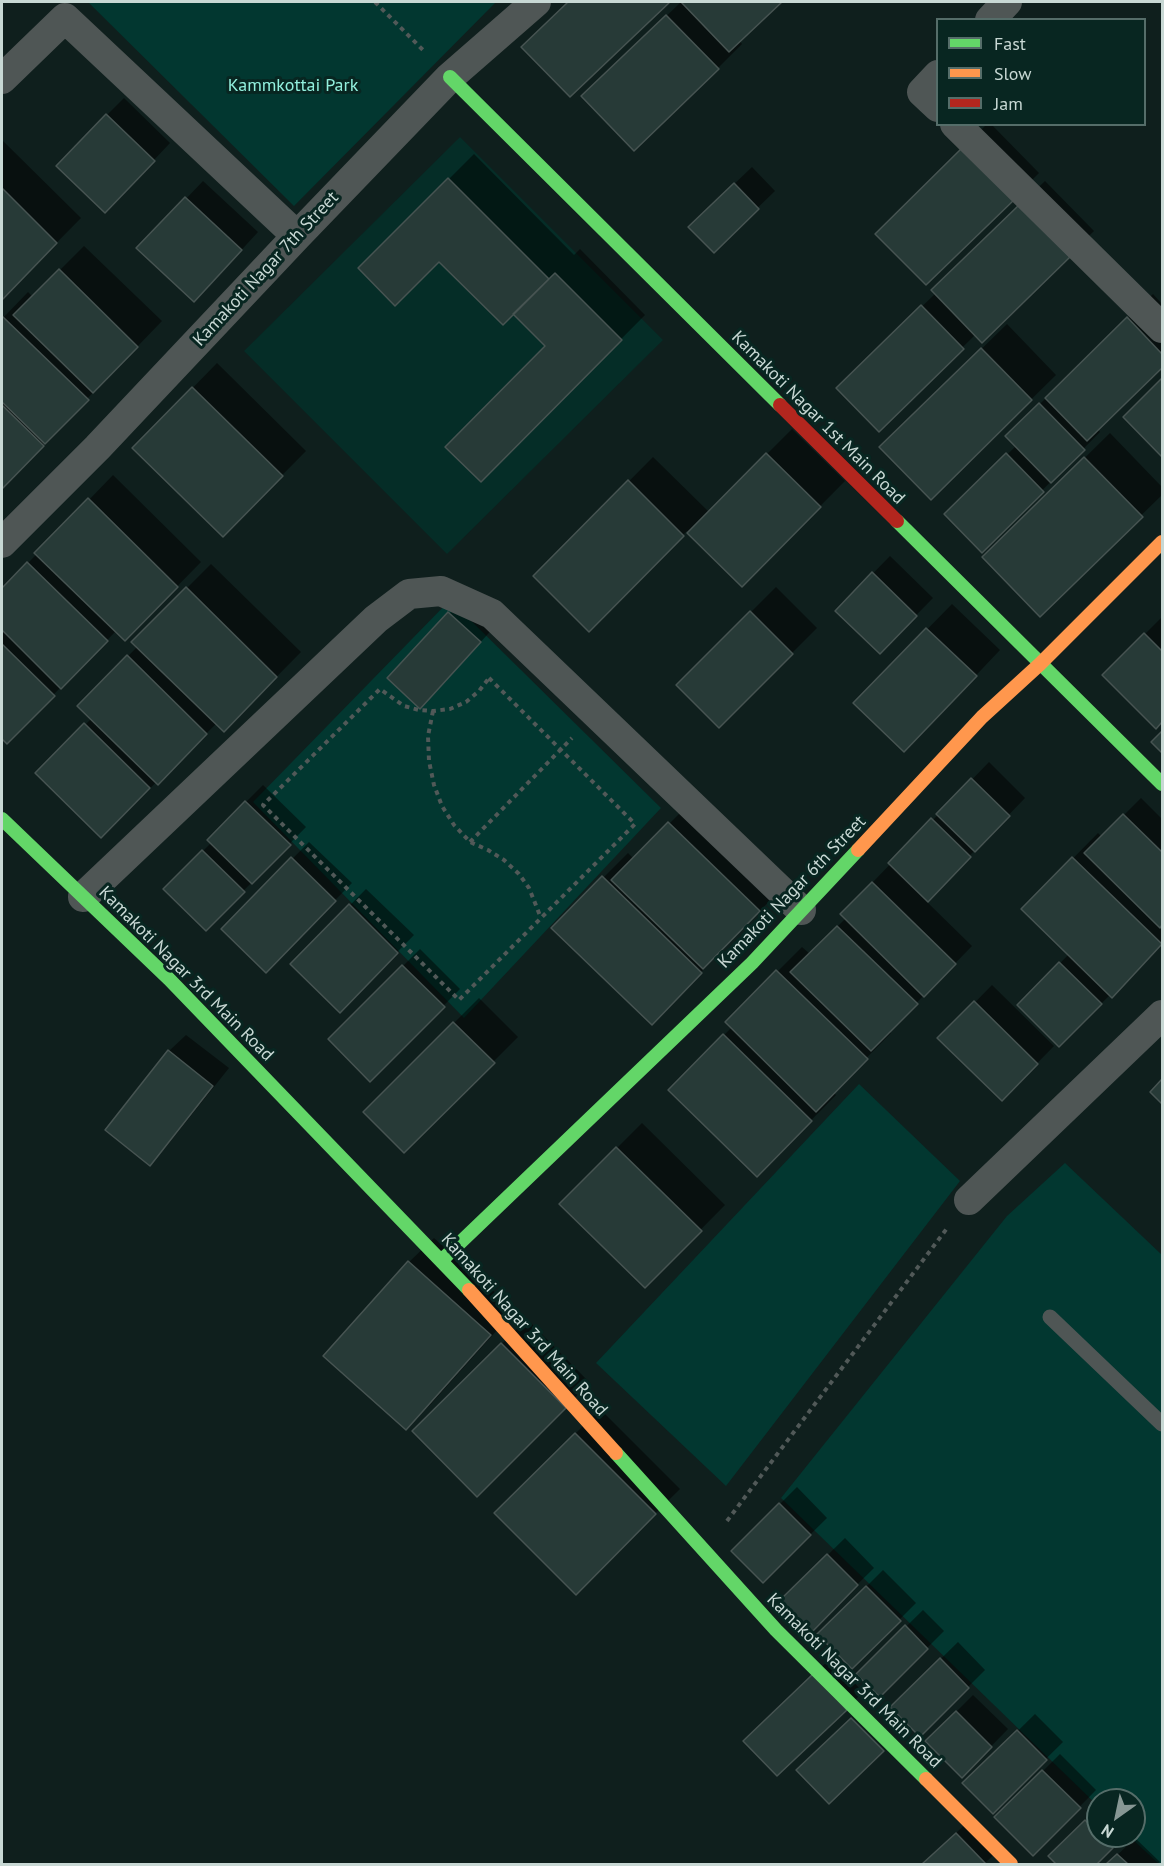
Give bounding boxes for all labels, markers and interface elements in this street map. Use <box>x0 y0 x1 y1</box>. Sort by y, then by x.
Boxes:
legend <box>936 18 1146 126</box>
text: Fast <box>994 32 1026 55</box>
text: Slow <box>994 62 1032 85</box>
park label: Kammkottai Park <box>228 75 358 97</box>
text: Jam <box>994 92 1023 115</box>
street label: Kamakoti Nagar 7th Street <box>189 187 343 351</box>
street label: Kamakoti Nagar 1st Main Road <box>727 327 909 509</box>
street label: Kamakoti Nagar 6th Street <box>713 811 871 973</box>
street label: Kamakoti Nagar 3rd Main Road <box>94 882 278 1066</box>
street label: Kamakoti Nagar 3rd Main Road <box>436 1229 612 1421</box>
street label: Kamakoti Nagar 3rd Main Road <box>762 1589 946 1773</box>
north arrow <box>1086 1788 1146 1848</box>
text: N <box>1097 1820 1117 1843</box>

